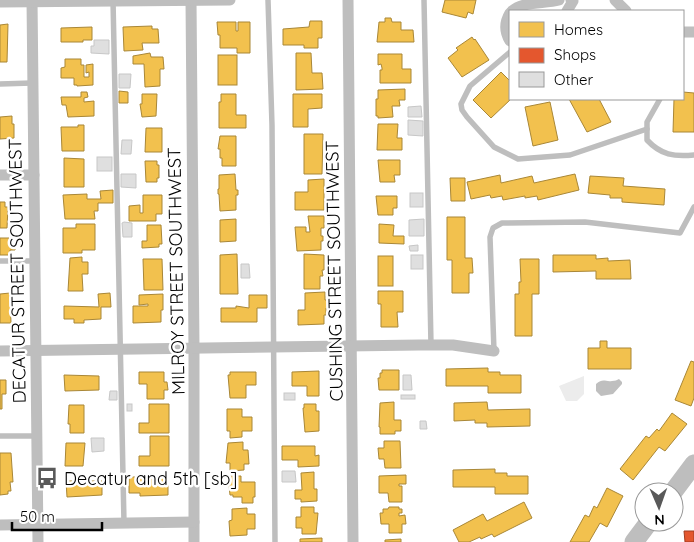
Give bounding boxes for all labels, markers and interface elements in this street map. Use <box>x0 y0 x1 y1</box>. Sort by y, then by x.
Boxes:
legend <box>509 10 684 100</box>
text: Homes <box>554 20 603 39</box>
text: Shops <box>554 45 596 64</box>
text: Other <box>554 70 594 89</box>
street label: DECATUR STREET SOUTHWEST <box>3 138 31 404</box>
street label: CUSHING STREET SOUTHWEST <box>320 140 348 402</box>
street label: MILROY STREET SOUTHWEST <box>162 147 190 395</box>
bus stop icon: Decatur and 5th [sb] <box>34 465 60 491</box>
place label: Decatur and 5th [sb] <box>64 467 238 490</box>
north arrow <box>634 482 684 532</box>
scale bar <box>12 500 102 532</box>
text: 50 m <box>20 507 55 526</box>
text: N <box>654 511 665 529</box>

